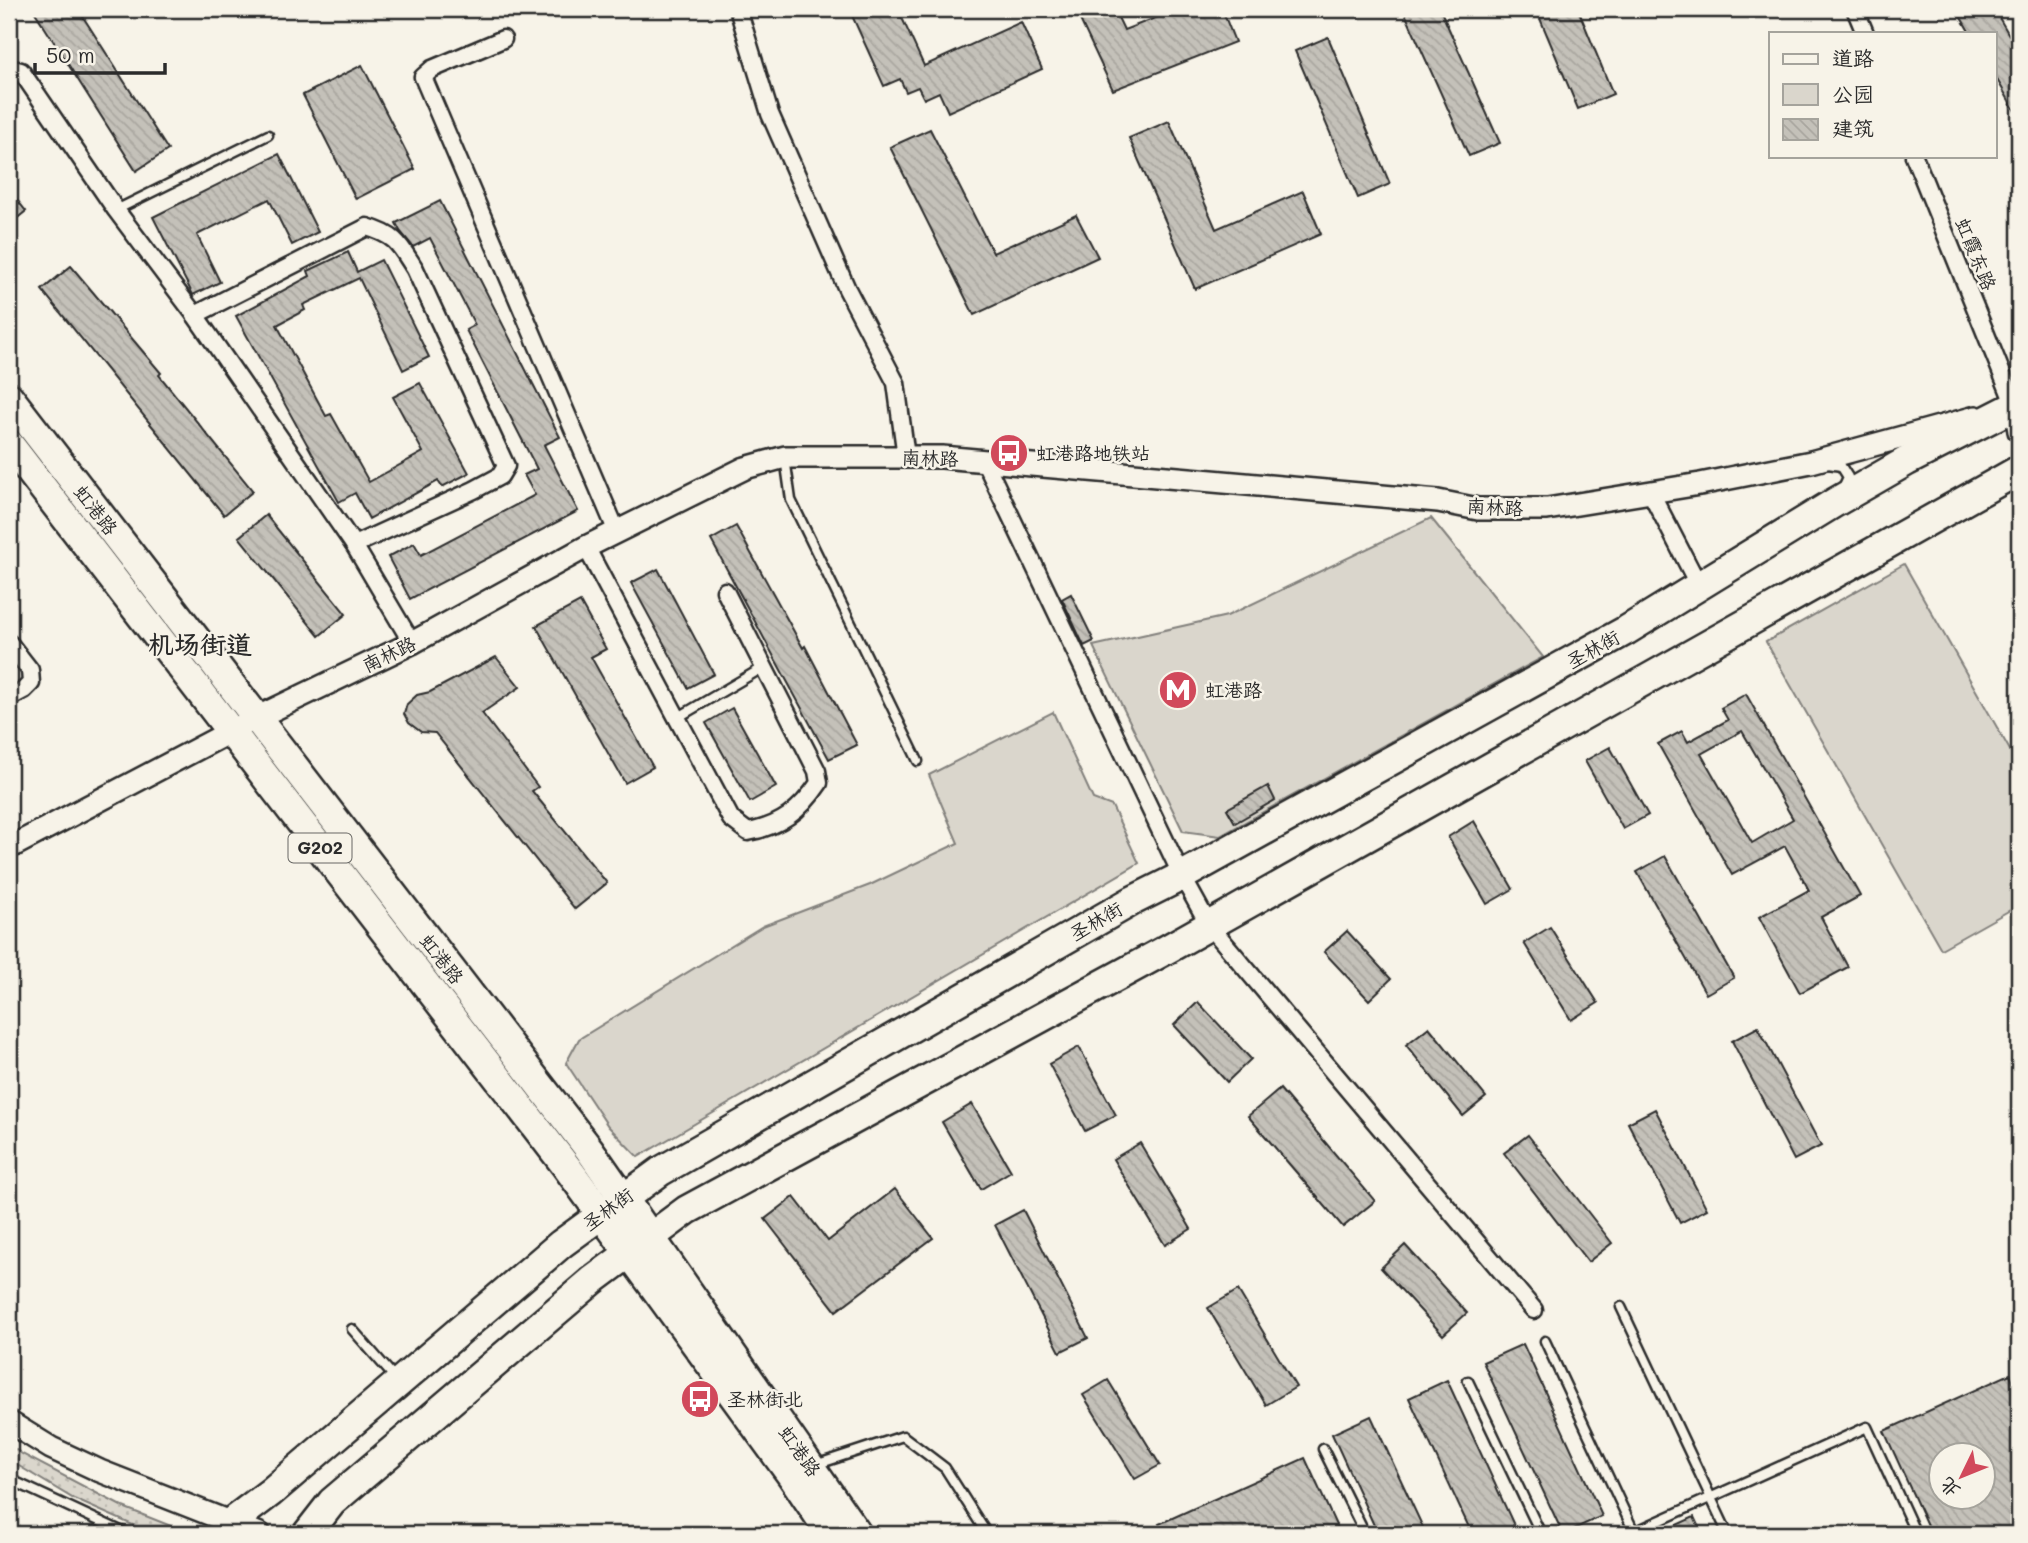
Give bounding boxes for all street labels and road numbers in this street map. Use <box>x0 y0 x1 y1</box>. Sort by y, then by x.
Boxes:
street label: 虹霞东路 <box>1951 214 2002 294</box>
street label: 南林路 <box>901 444 959 471</box>
street label: 虹港路 <box>69 480 124 540</box>
street label: 南林路 <box>1466 493 1524 520</box>
street label: 圣林街 <box>1562 624 1624 673</box>
street label: 南林路 <box>358 630 420 677</box>
road number: G202 <box>288 834 352 862</box>
street label: 圣林街 <box>1065 895 1127 946</box>
street label: 虹港路 <box>415 929 470 989</box>
street label: 圣林街 <box>577 1182 638 1235</box>
street label: 虹港路 <box>774 1420 827 1481</box>

